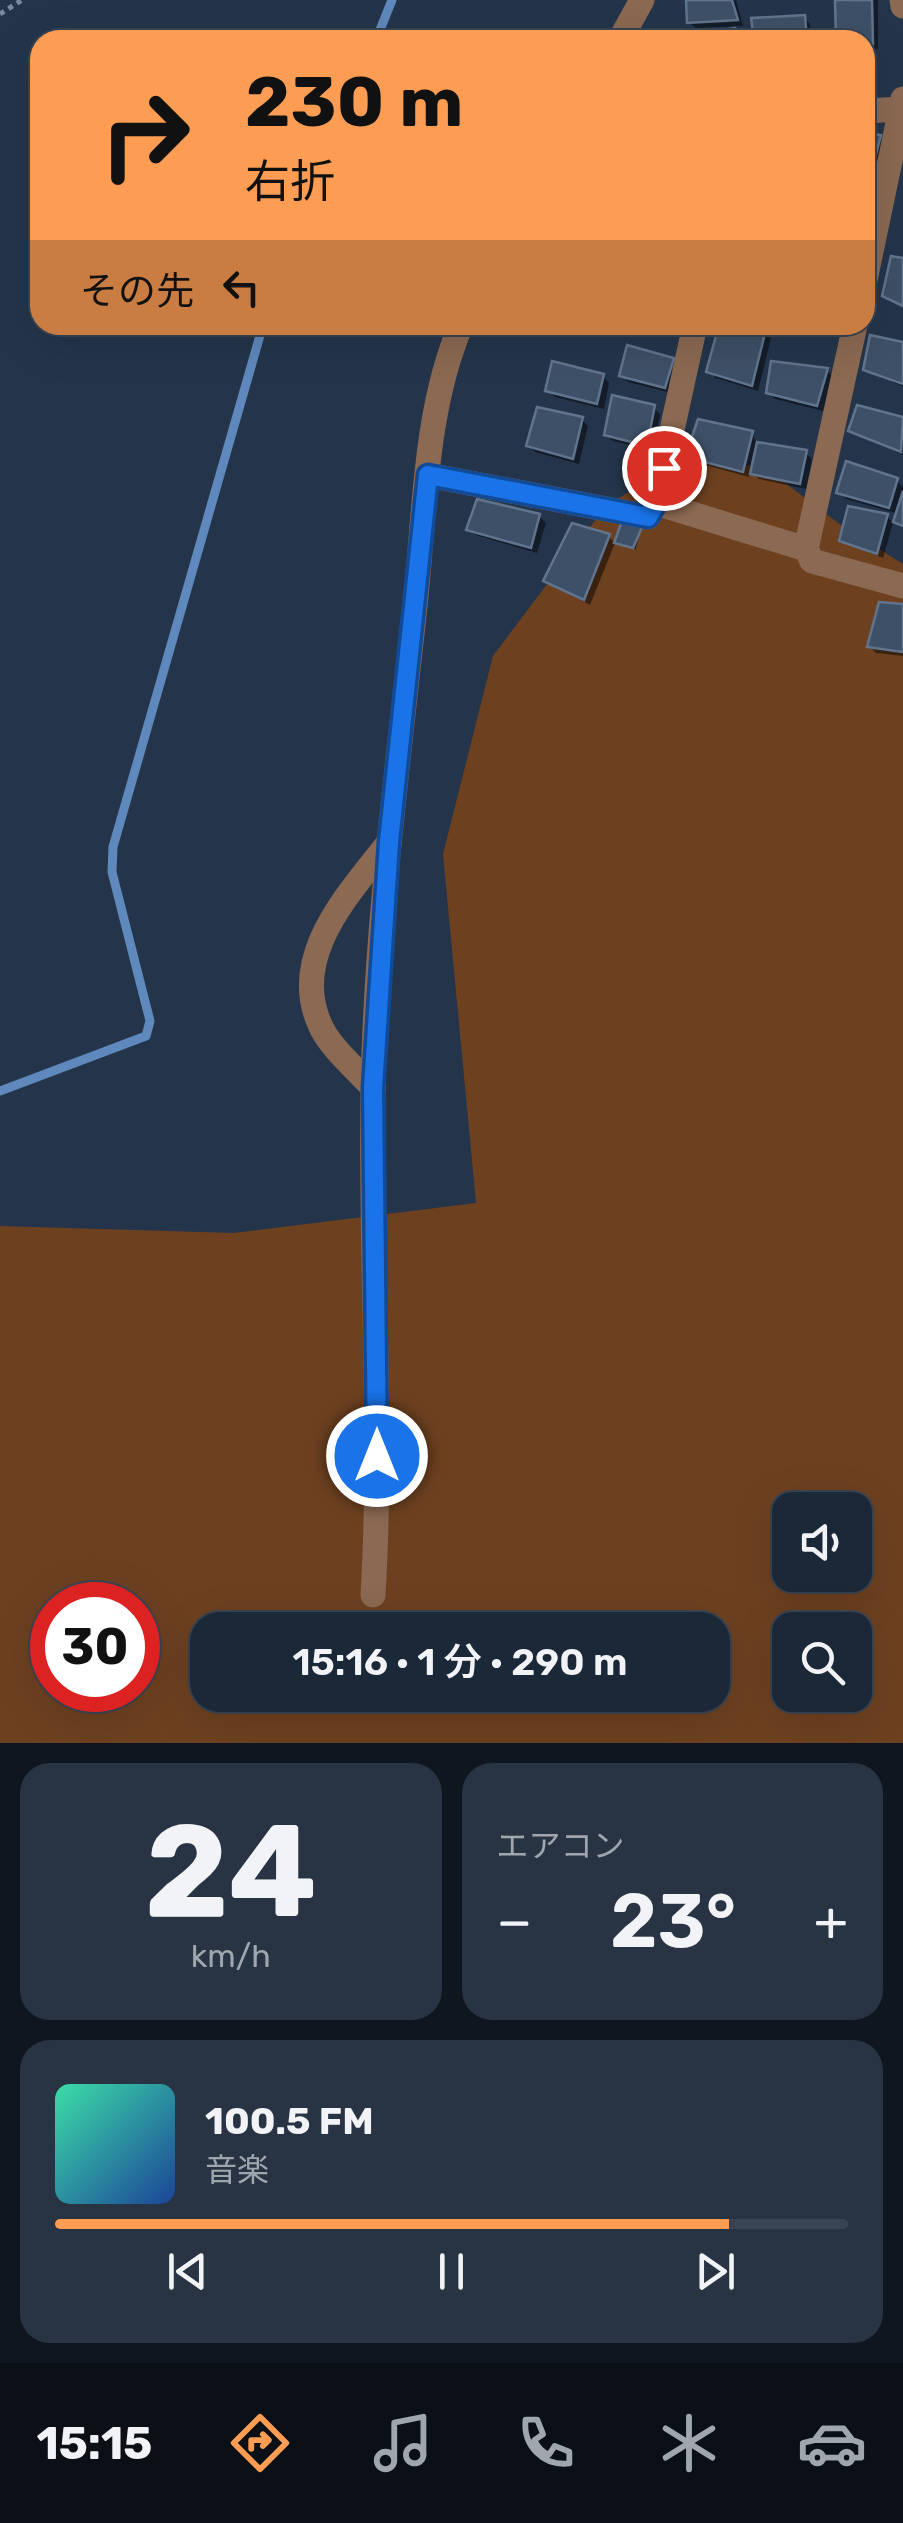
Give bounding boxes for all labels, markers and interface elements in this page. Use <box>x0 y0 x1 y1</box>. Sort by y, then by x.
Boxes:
text: 230 m <box>245 61 463 144</box>
icon: right <box>80 70 210 200</box>
text: 右折 <box>245 155 335 208</box>
icon: left <box>214 260 269 315</box>
text: その先 <box>80 268 194 314</box>
pin <box>622 426 707 511</box>
icon: arrive <box>637 441 692 496</box>
position arrow <box>325 1404 429 1508</box>
map controls <box>772 1492 872 1712</box>
button: sound <box>772 1492 872 1592</box>
speed limit sign: 30 <box>30 1582 160 1712</box>
button: search <box>772 1612 872 1712</box>
text: 15:16 · 1 分 · 290 m <box>292 1639 628 1685</box>
text: 24 <box>144 1794 317 1949</box>
text: エアコン <box>497 1827 625 1865</box>
text: 23° <box>610 1877 736 1966</box>
text: − <box>497 1889 532 1954</box>
text: + <box>814 1889 848 1954</box>
text: km/h <box>191 1937 271 1975</box>
text: 100.5 FM <box>205 2098 374 2144</box>
text: 音楽 <box>205 2151 269 2189</box>
icon: previous <box>160 2244 215 2299</box>
icon: pause <box>424 2244 479 2299</box>
icon: next <box>688 2244 743 2299</box>
icon: directions <box>225 2408 295 2478</box>
icon: music <box>368 2408 438 2478</box>
icon: phone <box>511 2408 581 2478</box>
icon: climate <box>654 2408 724 2478</box>
icon: car <box>797 2408 867 2478</box>
text: 15:15 <box>36 2417 152 2470</box>

